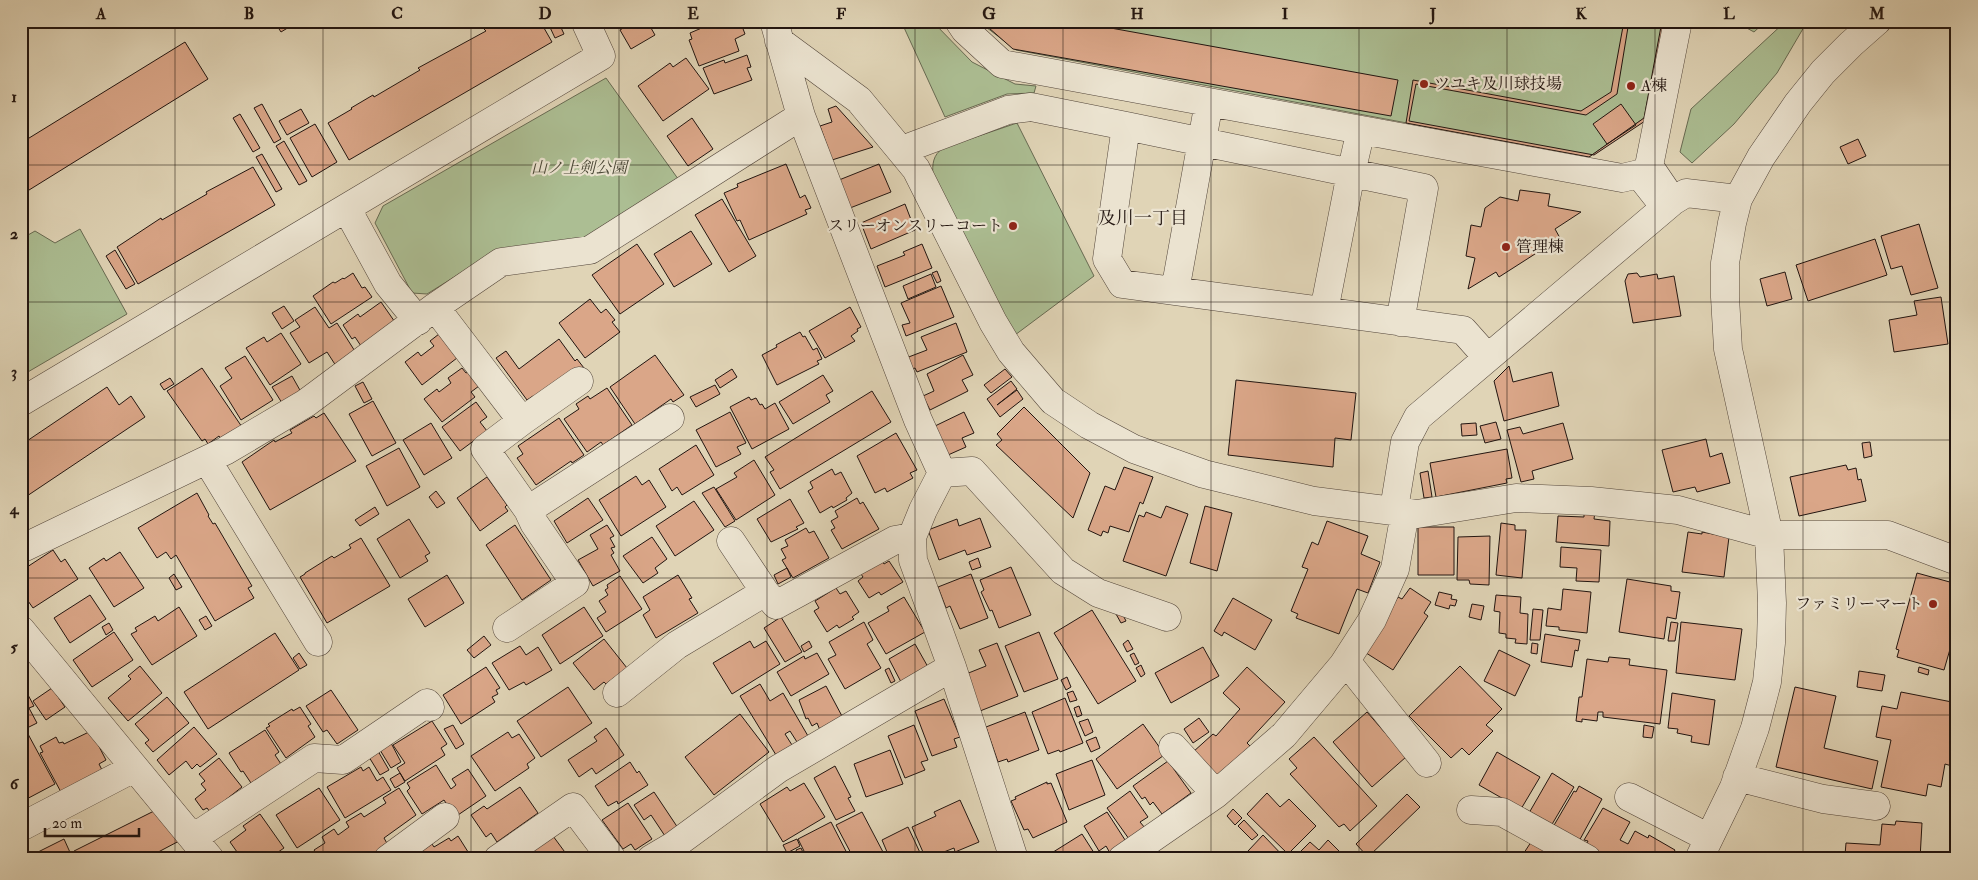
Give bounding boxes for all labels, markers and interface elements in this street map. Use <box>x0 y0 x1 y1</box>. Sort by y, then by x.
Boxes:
text: A <box>95 4 107 24</box>
text: B <box>244 4 254 24</box>
text: C <box>391 4 403 24</box>
text: D <box>538 4 552 24</box>
text: E <box>687 4 699 24</box>
text: F <box>836 4 846 24</box>
text: G <box>982 4 996 24</box>
text: H <box>1130 4 1144 24</box>
text: I <box>1282 4 1289 24</box>
text: J <box>1429 4 1437 25</box>
text: K <box>1575 4 1587 24</box>
text: L <box>1723 4 1735 24</box>
text: M <box>1868 4 1885 24</box>
place label: ツユキ及川球技場 <box>1434 74 1562 94</box>
place label: A棟 <box>1640 76 1667 96</box>
marker: ツユキ及川球技場 <box>1418 78 1430 90</box>
marker: A棟 <box>1625 80 1637 92</box>
text: 1 <box>11 87 17 107</box>
park label: 山ノ上剣公園 <box>531 158 630 178</box>
district label: 及川一丁目 <box>1098 207 1188 230</box>
place label: スリーオンスリーコート <box>828 216 1003 236</box>
marker: スリーオンスリーコート <box>1007 220 1019 232</box>
text: 2 <box>10 224 18 244</box>
place label: 管理棟 <box>1516 237 1564 257</box>
marker: 管理棟 <box>1500 241 1512 253</box>
text: 3 <box>11 362 17 382</box>
text: 4 <box>9 499 20 519</box>
place label: ファミリーマート <box>1795 594 1923 614</box>
marker: ファミリーマート <box>1927 598 1939 610</box>
text: 5 <box>10 637 18 657</box>
text: 6 <box>10 774 20 794</box>
scale bar <box>45 805 139 837</box>
text: 20 m <box>52 814 82 833</box>

